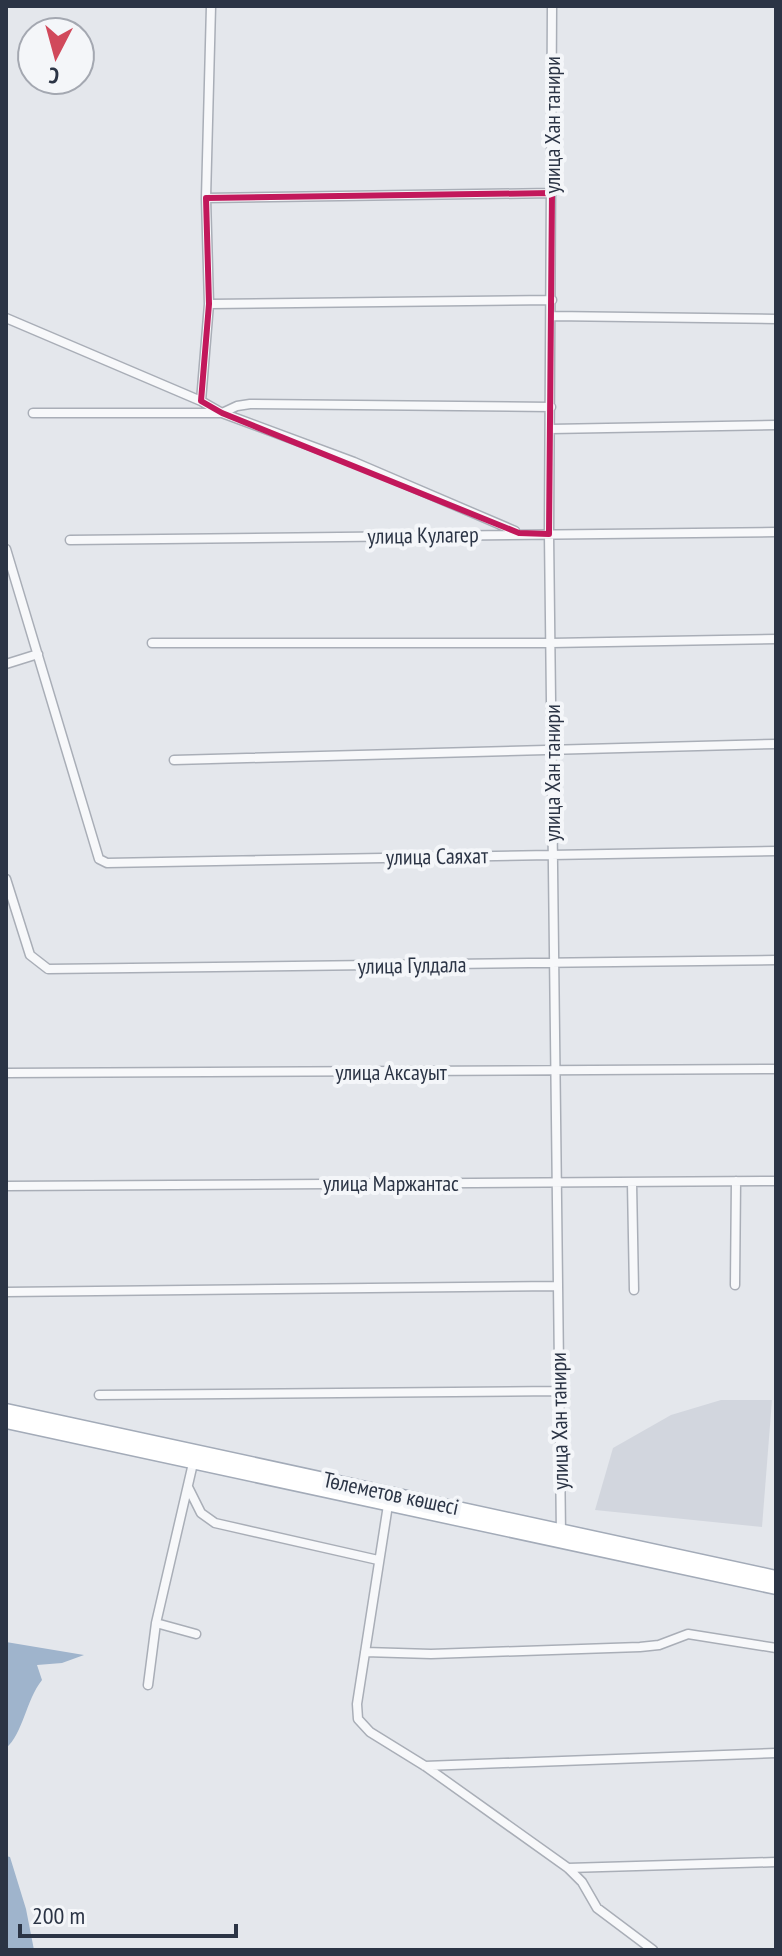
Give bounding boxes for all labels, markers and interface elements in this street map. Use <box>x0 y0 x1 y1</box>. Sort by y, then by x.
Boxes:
north arrow <box>16 16 96 96</box>
street label: улица Хан танири <box>538 56 566 194</box>
text: С <box>47 61 60 90</box>
street label: улица Кулагер <box>367 520 479 550</box>
street label: улица Хан танири <box>538 704 566 842</box>
street label: улица Саяхат <box>386 841 489 871</box>
street label: улица Гулдала <box>357 950 467 980</box>
street label: улица Аксауыт <box>335 1058 448 1086</box>
street label: улица Маржантас <box>323 1169 459 1197</box>
street label: улица Хан танири <box>544 1352 574 1490</box>
street label: Төлеметов көшесі <box>321 1465 461 1521</box>
scale bar <box>20 1888 236 1938</box>
text: 200 m <box>32 1900 85 1931</box>

